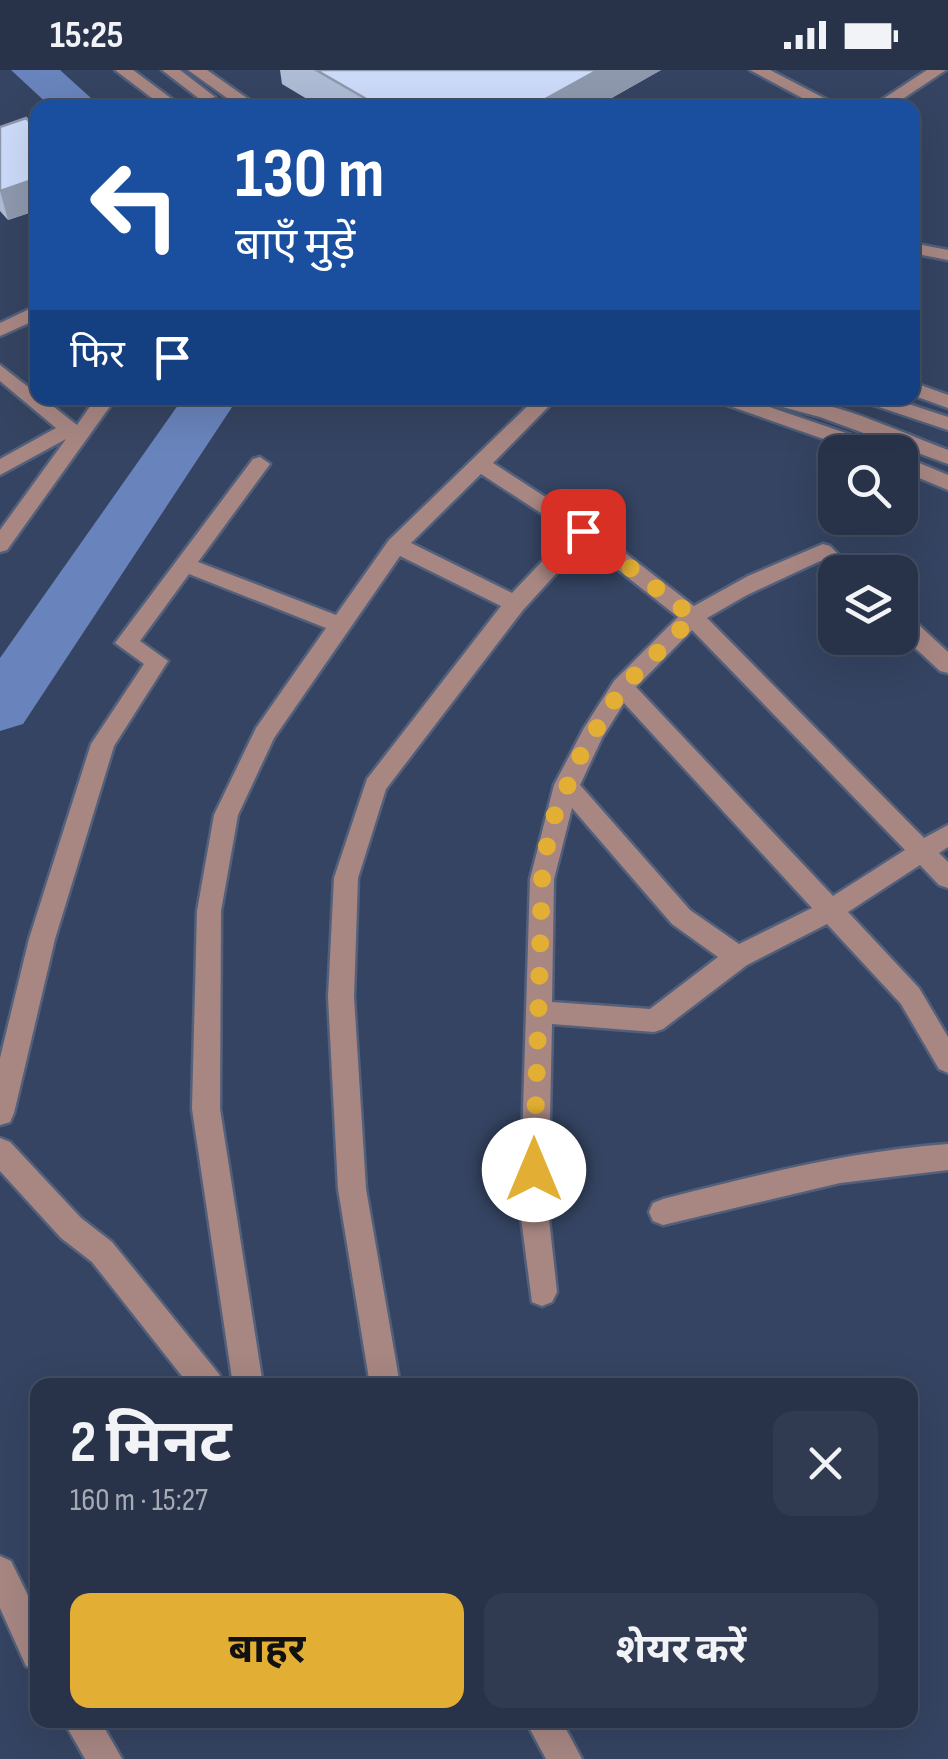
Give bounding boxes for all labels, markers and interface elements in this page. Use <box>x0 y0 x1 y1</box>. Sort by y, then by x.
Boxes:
text: 15:25 <box>50 13 123 58</box>
text: 130 m <box>235 133 384 217</box>
icon: left <box>70 140 200 270</box>
text: बाएँ मुड़ें <box>235 218 355 273</box>
icon: arrive <box>145 330 200 385</box>
text: फिर <box>70 333 125 378</box>
map controls <box>818 435 918 655</box>
button: search <box>818 435 918 535</box>
pin <box>541 489 626 574</box>
icon: arrive <box>556 504 611 559</box>
button: layers <box>818 555 918 655</box>
position arrow <box>482 1118 586 1222</box>
text: 2 मिनट <box>70 1407 232 1479</box>
button: close <box>773 1411 878 1516</box>
text: 160 m · 15:27 <box>70 1481 208 1520</box>
button: बाहर <box>70 1593 464 1708</box>
button: शेयर करें <box>484 1593 878 1708</box>

